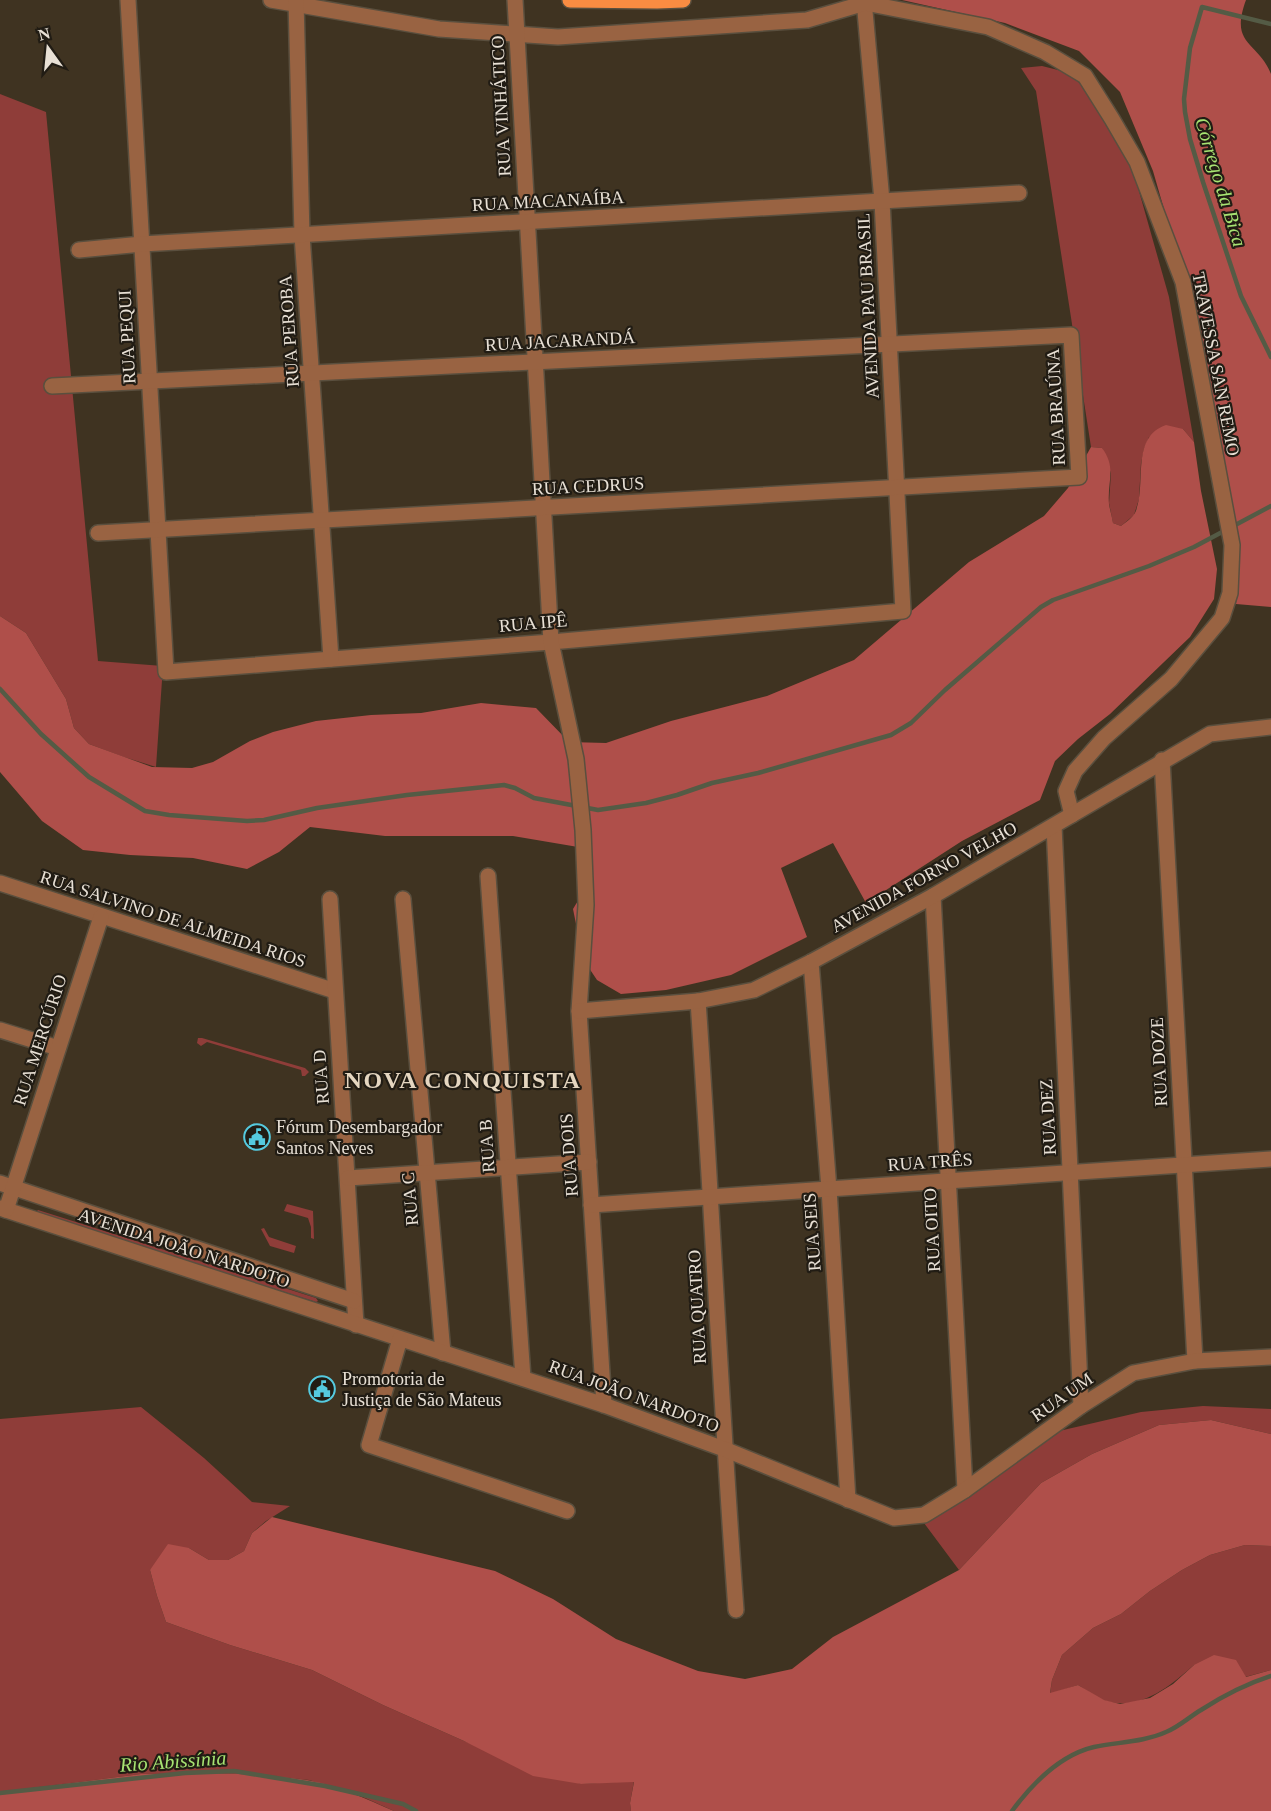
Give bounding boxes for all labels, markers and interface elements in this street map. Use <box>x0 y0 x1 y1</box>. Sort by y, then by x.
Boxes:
north arrow <box>18 18 78 78</box>
text: N <box>36 24 52 44</box>
street label: RUA VINHÁTICO <box>486 35 515 177</box>
water label: Córrego da Bica <box>1190 115 1251 249</box>
street label: RUA MACANAÍBA <box>471 186 625 215</box>
street label: AVENIDA PAU BRASIL <box>853 213 883 399</box>
street label: TRAVESSA SAN REMO <box>1188 270 1244 458</box>
street label: RUA PEROBA <box>275 274 303 388</box>
street label: RUA PEQUI <box>115 289 139 385</box>
street label: RUA JACARANDÁ <box>484 326 636 355</box>
street label: RUA BRAÚNA <box>1042 348 1069 466</box>
street label: RUA CEDRUS <box>531 473 645 499</box>
street label: RUA IPÊ <box>498 609 568 636</box>
street label: AVENIDA FORNO VELHO <box>828 818 1020 936</box>
street label: RUA SALVINO DE ALMEIDA RIOS <box>38 866 308 972</box>
street label: RUA MERCÚRIO <box>8 972 71 1108</box>
street label: RUA DOZE <box>1147 1017 1171 1107</box>
street label: RUA D <box>309 1049 333 1105</box>
district label: NOVA CONQUISTA <box>345 1067 581 1093</box>
street label: RUA DEZ <box>1036 1078 1060 1156</box>
street label: RUA DOIS <box>556 1113 582 1197</box>
place label: Fórum Desembargador Santos Neves <box>276 1117 442 1158</box>
street label: RUA B <box>475 1119 499 1173</box>
public building icon: Fórum Desembargador Santos Neves <box>242 1122 272 1152</box>
street label: RUA TRÊS <box>887 1148 973 1175</box>
street label: RUA C <box>398 1171 422 1227</box>
street label: RUA OITO <box>920 1187 944 1273</box>
street label: RUA SEIS <box>799 1192 825 1272</box>
street label: AVENIDA JOÃO NARDOTO <box>76 1203 293 1292</box>
street label: RUA QUATRO <box>684 1249 710 1365</box>
street label: RUA JOÃO NARDOTO <box>546 1355 722 1436</box>
place label: Promotoria de Justiça de São Mateus <box>342 1369 501 1410</box>
street label: RUA UM <box>1027 1369 1097 1425</box>
public building icon: Promotoria de Justiça de São Mateus <box>307 1374 337 1404</box>
water label: Rio Abissínia <box>118 1746 227 1776</box>

